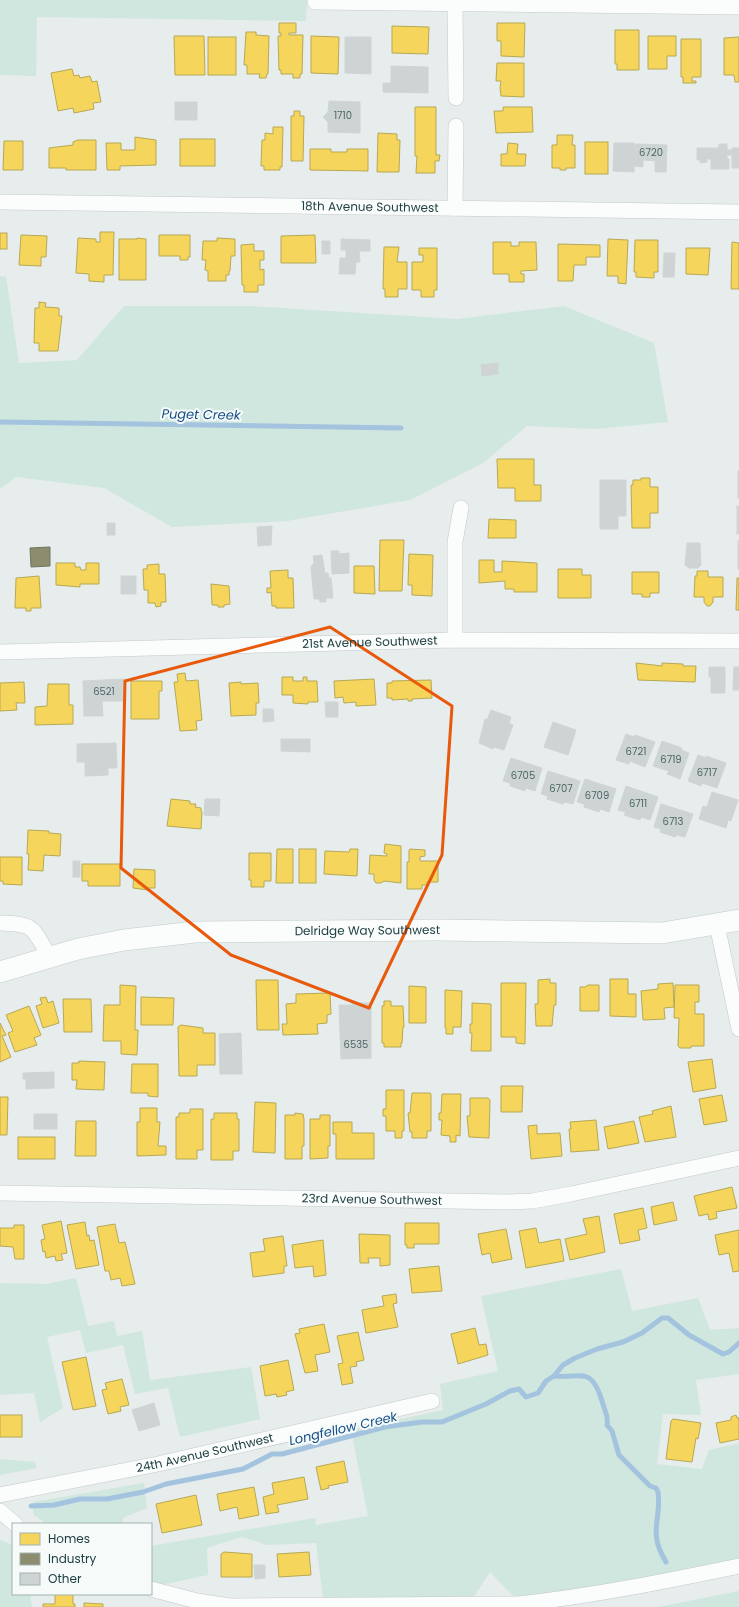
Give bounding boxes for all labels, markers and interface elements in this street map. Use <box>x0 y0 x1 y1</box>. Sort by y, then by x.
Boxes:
house number: 1710 <box>334 108 352 123</box>
house number: 6720 <box>639 145 663 160</box>
street label: 18th Avenue Southwest <box>301 197 439 216</box>
water label: Puget Creek <box>161 404 242 425</box>
street label: 21st Avenue Southwest <box>302 631 438 652</box>
house number: 6521 <box>93 684 115 699</box>
house number: 6721 <box>626 744 646 759</box>
house number: 6719 <box>660 752 682 767</box>
house number: 6717 <box>697 765 718 780</box>
house number: 6705 <box>511 768 535 783</box>
house number: 6707 <box>549 781 573 796</box>
house number: 6709 <box>585 788 609 803</box>
house number: 6711 <box>629 796 647 811</box>
house number: 6713 <box>663 814 684 829</box>
street label: Delridge Way Southwest <box>295 921 440 939</box>
house number: 6535 <box>344 1037 368 1052</box>
street label: 23rd Avenue Southwest <box>302 1189 442 1209</box>
water label: Longfellow Creek <box>287 1407 400 1450</box>
street label: 24th Avenue Southwest <box>134 1429 275 1476</box>
legend <box>12 1523 152 1595</box>
text: Homes <box>48 1530 90 1547</box>
text: Industry <box>48 1550 97 1567</box>
text: Other <box>48 1570 82 1587</box>

